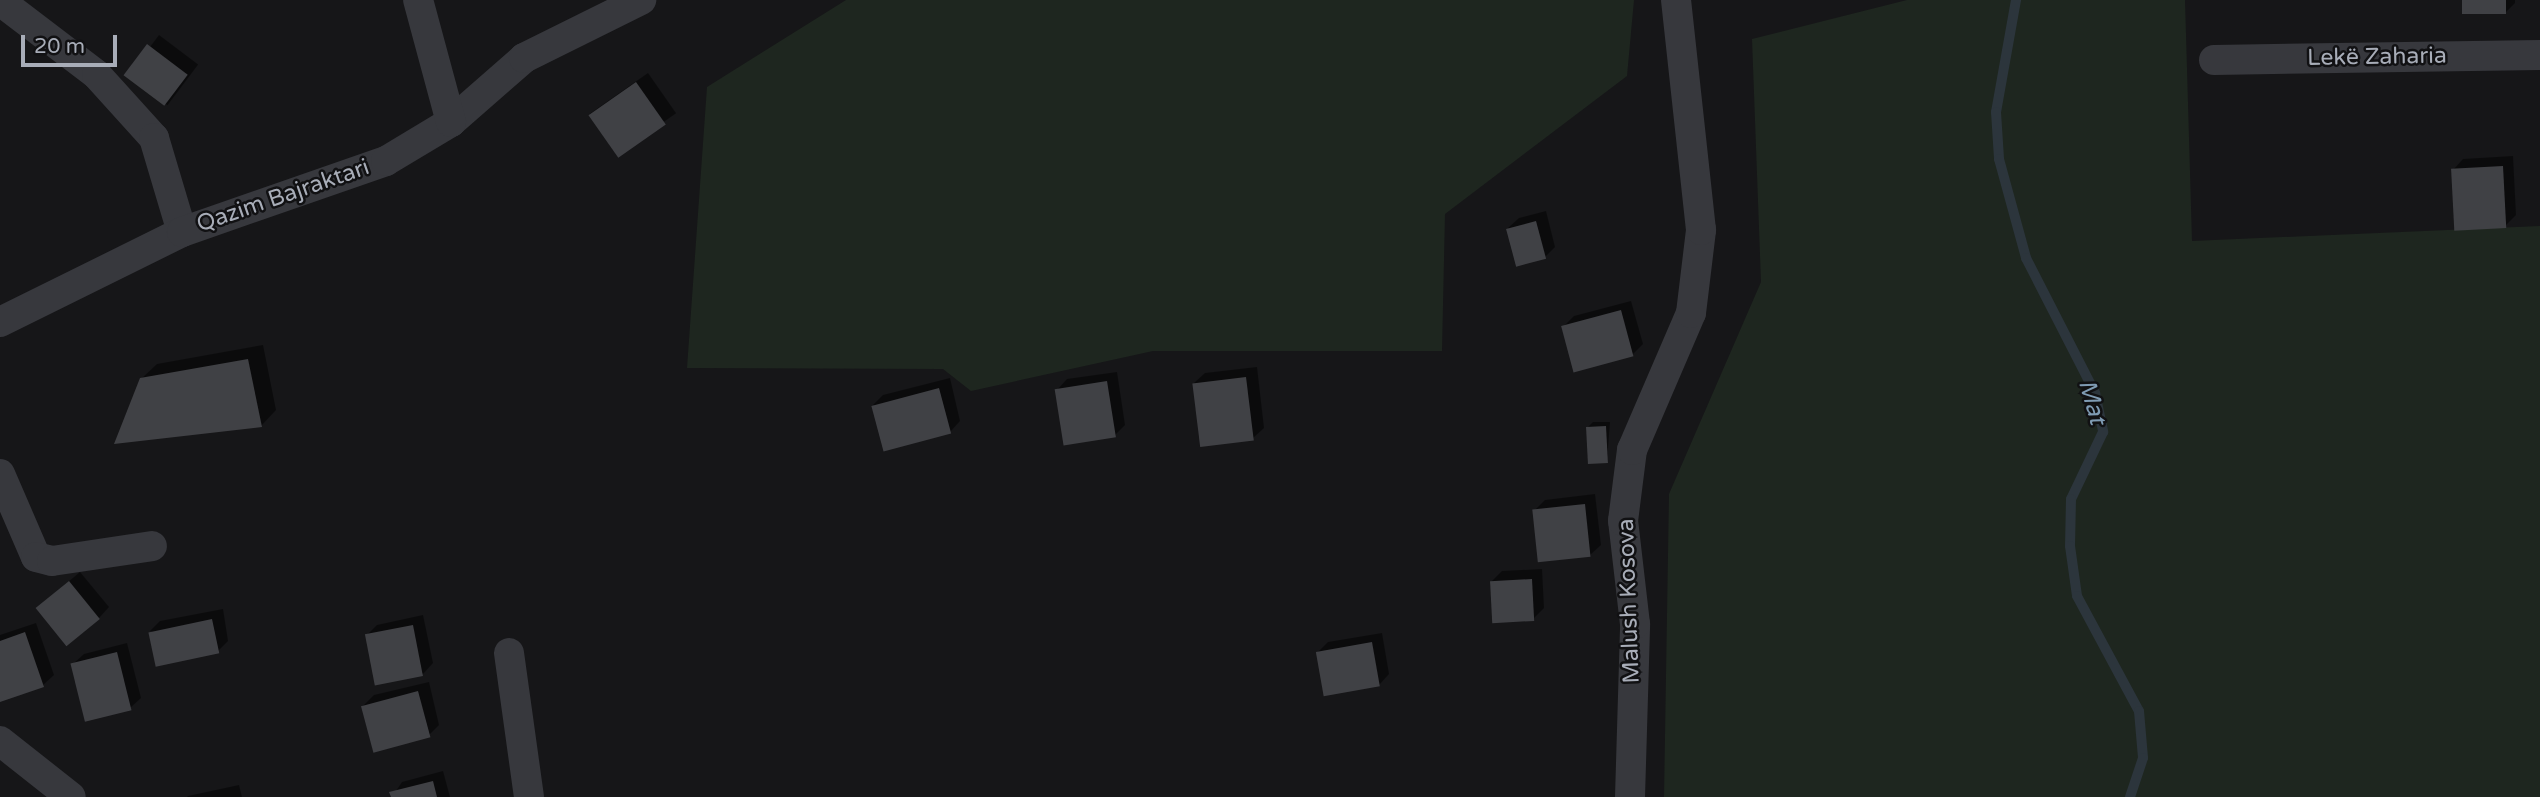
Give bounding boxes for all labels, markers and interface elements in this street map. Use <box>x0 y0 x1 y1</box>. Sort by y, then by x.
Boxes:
scale bar <box>24 21 121 65</box>
text: 20 m <box>34 34 85 59</box>
street label: Lekë Zaharia <box>2307 42 2447 72</box>
street label: Qazim Bajraktari <box>193 154 373 238</box>
water label: Mat <box>2072 376 2112 428</box>
street label: Malush Kosova <box>1612 518 1646 684</box>

